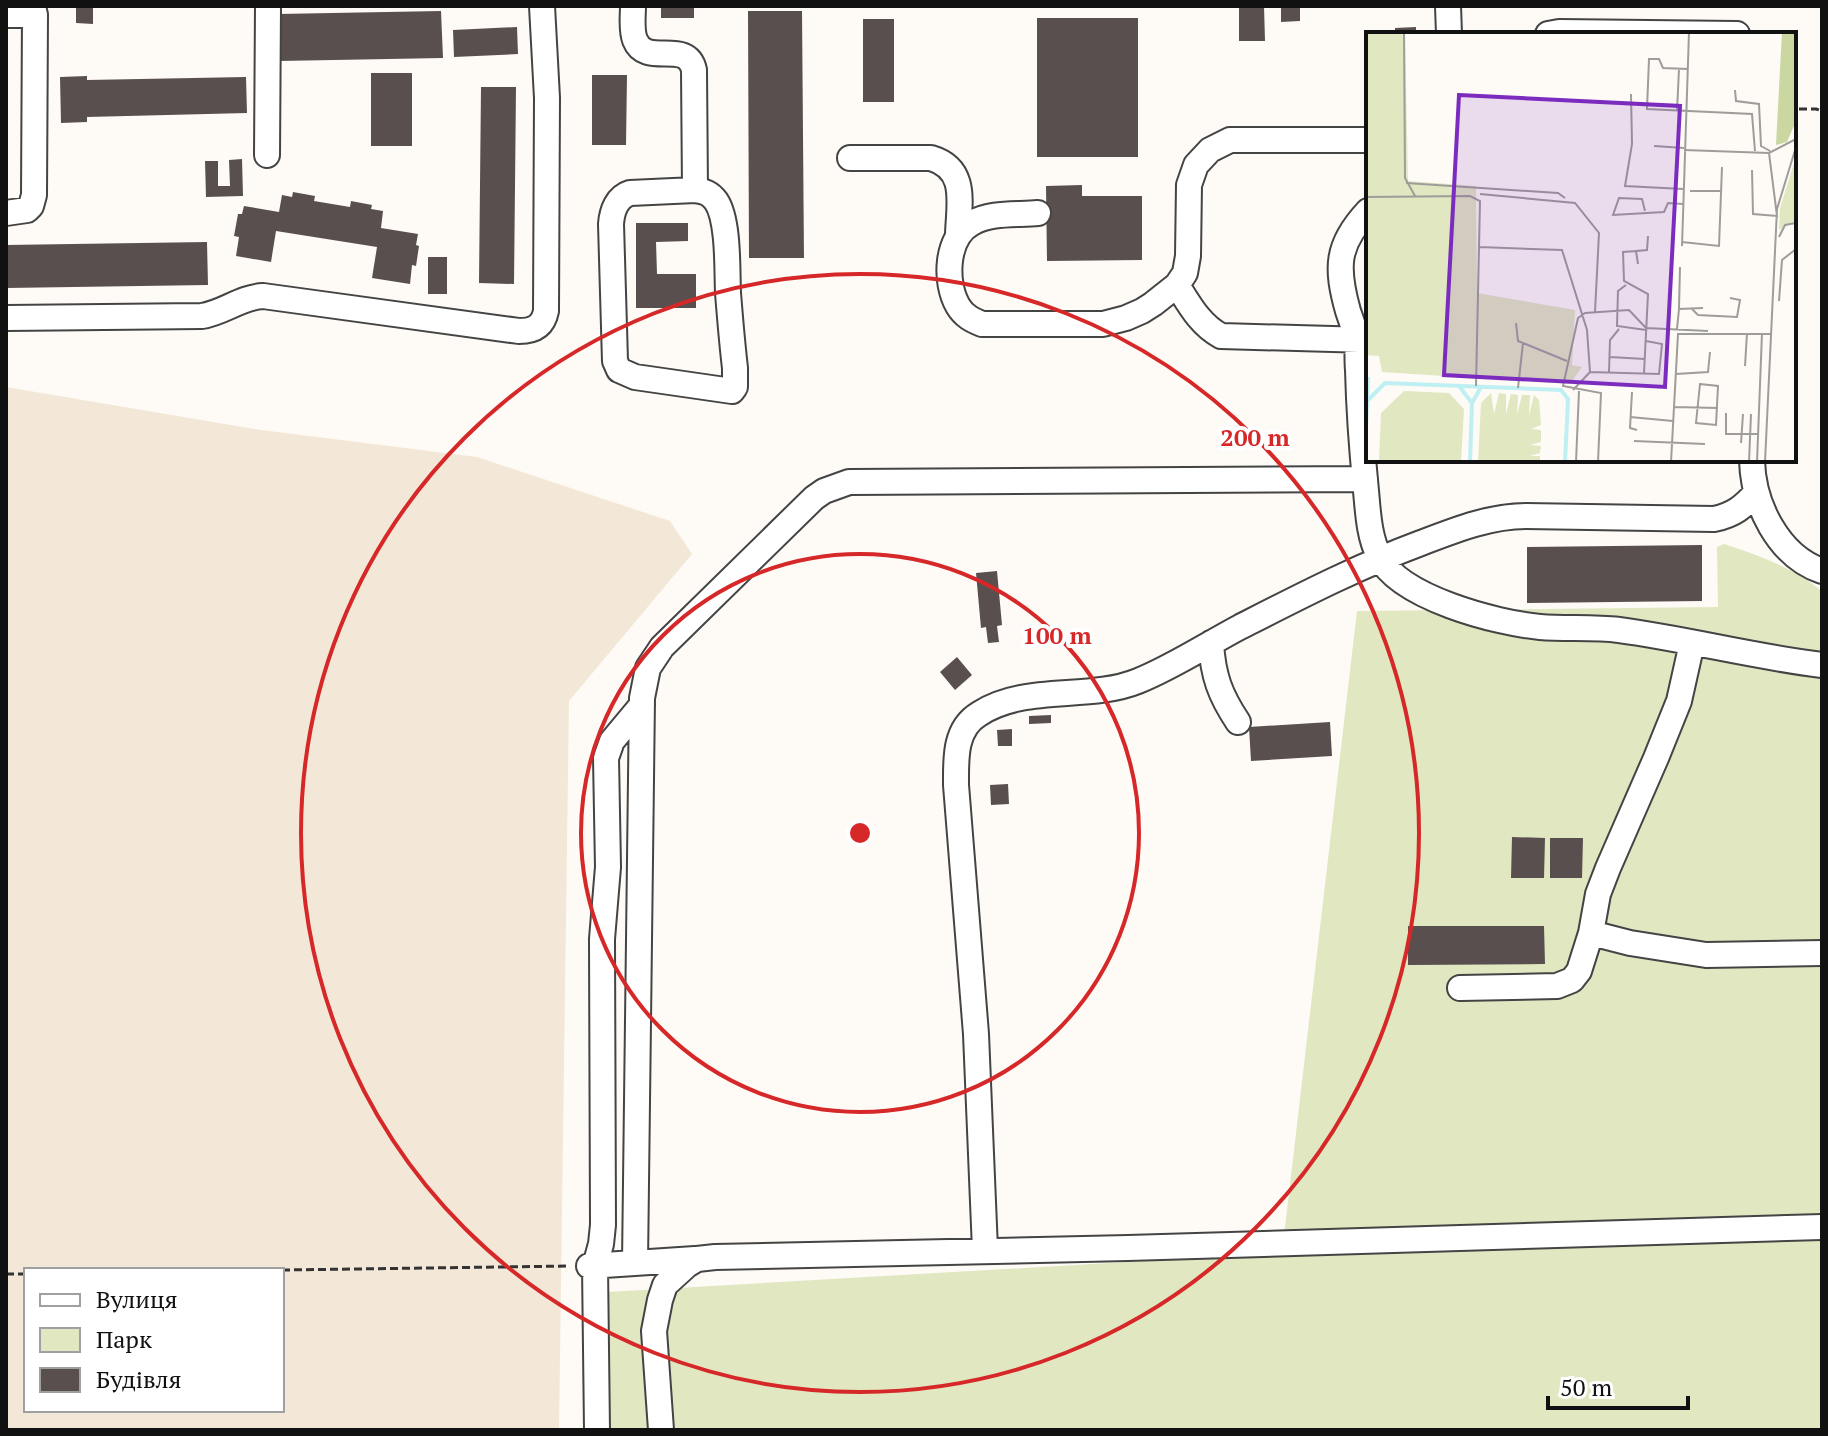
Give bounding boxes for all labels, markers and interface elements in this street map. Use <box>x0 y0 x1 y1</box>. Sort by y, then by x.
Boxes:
inset map <box>1366 32 1796 462</box>
text: 200 m <box>1220 421 1290 453</box>
text: 100 m <box>1022 619 1092 651</box>
centre of rings <box>846 819 874 847</box>
legend <box>24 1268 284 1412</box>
text: Вулиця <box>96 1283 178 1315</box>
text: Парк <box>96 1323 152 1355</box>
scale bar <box>1548 1360 1688 1410</box>
text: Будівля <box>96 1363 181 1395</box>
text: 50 m <box>1560 1371 1612 1403</box>

